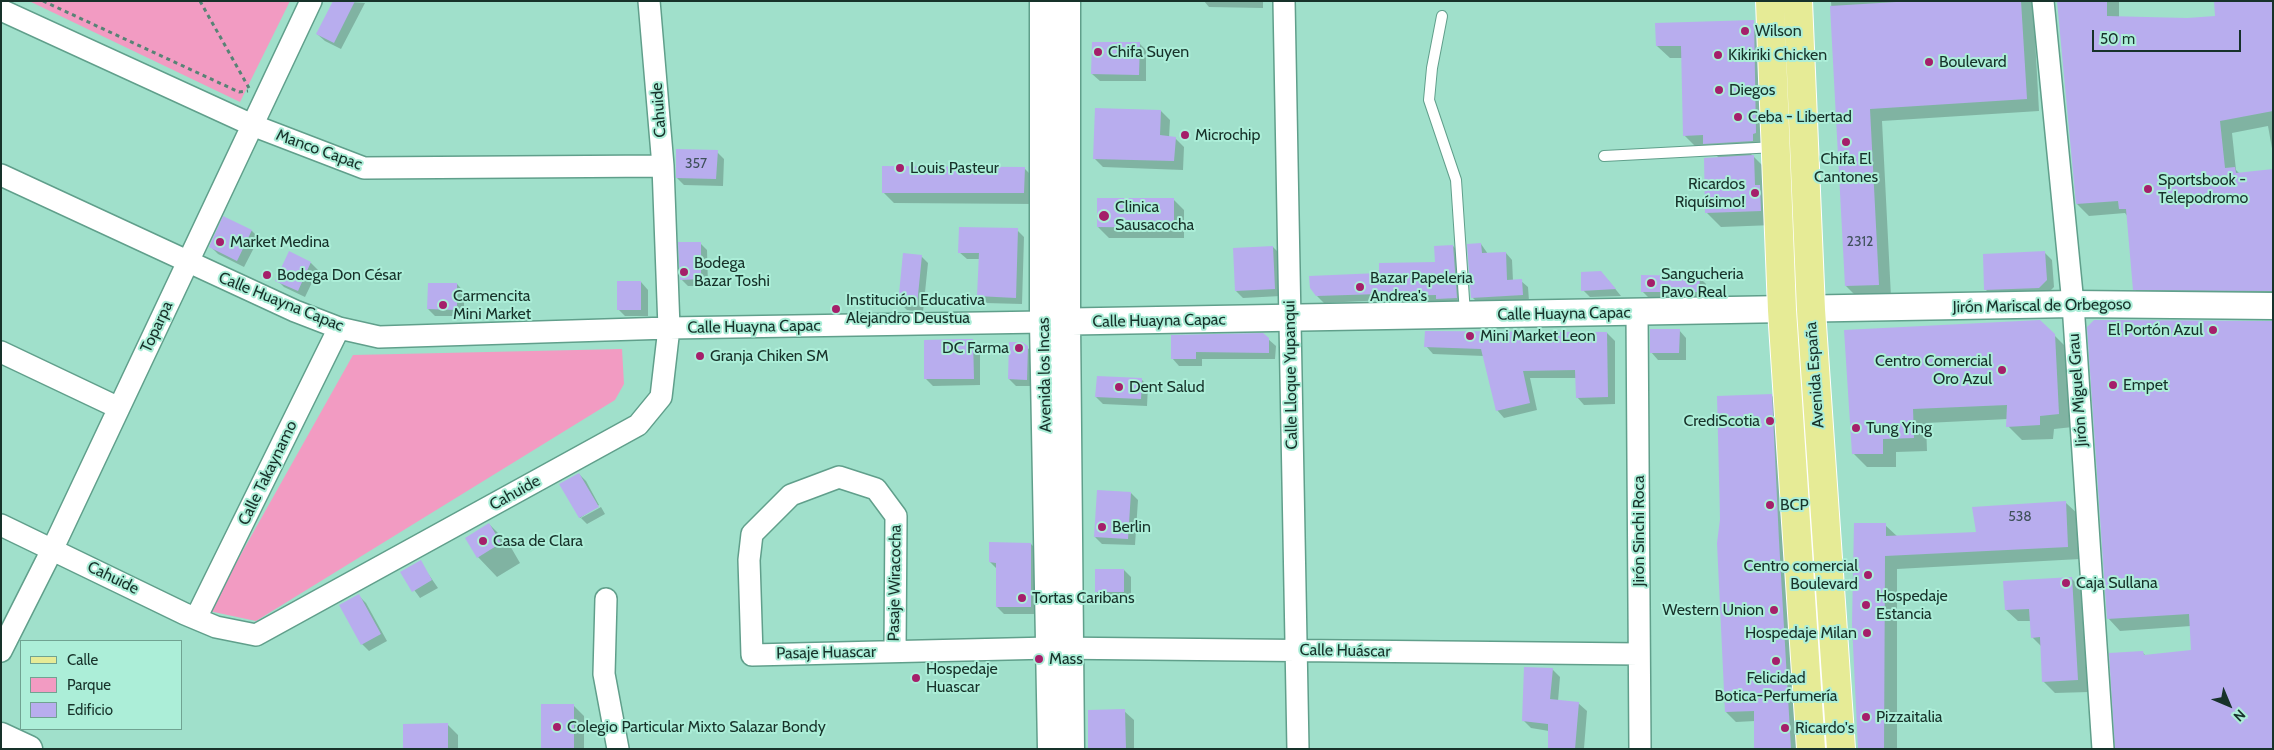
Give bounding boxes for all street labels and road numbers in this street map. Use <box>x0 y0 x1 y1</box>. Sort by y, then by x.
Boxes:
street label: Cahuide <box>648 82 670 138</box>
street label: Manco Capac <box>273 126 365 174</box>
street label: Calle Huayna Capac <box>216 268 346 336</box>
street label: Jirón Mariscal de Orbegoso <box>1953 295 2131 317</box>
street label: Toparpa <box>137 298 177 356</box>
street label: Calle Lloque Yupanqui <box>1280 300 1302 450</box>
street label: Calle Huayna Capac <box>1497 303 1631 325</box>
street label: Calle Huayna Capac <box>1092 310 1226 332</box>
street label: Calle Huayna Capac <box>687 316 821 338</box>
street label: Avenida los Incas <box>1034 317 1056 433</box>
street label: Avenida España <box>1802 321 1828 429</box>
street label: Jirón Miguel Grau <box>2064 333 2092 447</box>
street label: Calle Takaynamo <box>234 418 302 528</box>
street label: Cahuide <box>486 471 544 515</box>
street label: Jirón Sinchi Roca <box>1629 475 1649 587</box>
street label: Pasaje Wiracocha <box>884 524 906 642</box>
street label: Cahuide <box>84 557 142 599</box>
street label: Calle Huáscar <box>1300 641 1390 661</box>
street label: Pasaje Huascar <box>776 643 876 663</box>

